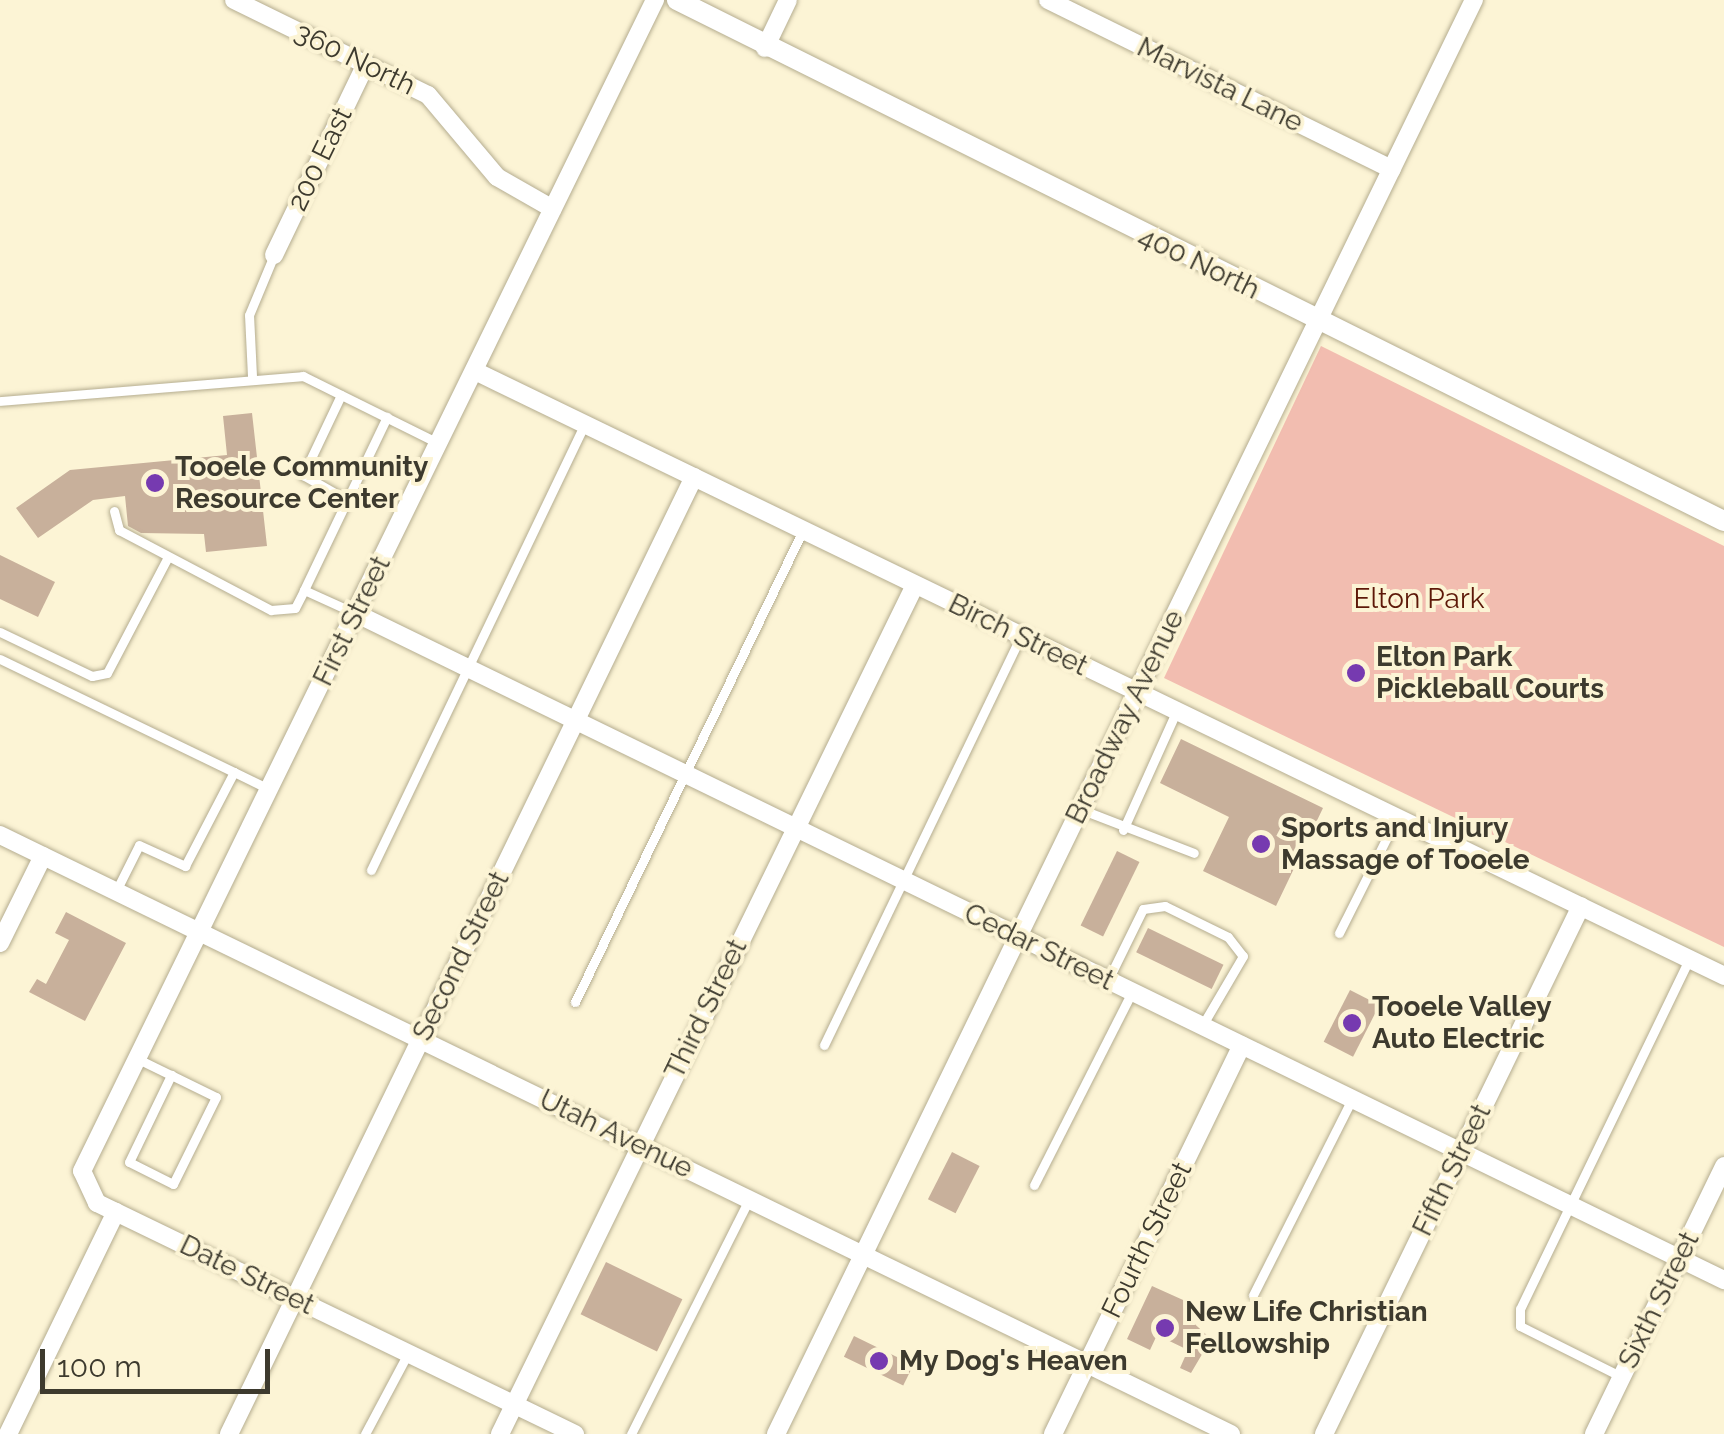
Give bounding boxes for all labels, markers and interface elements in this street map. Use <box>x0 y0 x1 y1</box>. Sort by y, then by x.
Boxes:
street label: 360 North <box>289 15 421 103</box>
street label: Marvista Lane <box>1132 30 1308 140</box>
street label: 200 East <box>281 102 359 216</box>
street label: 400 North <box>1133 219 1265 307</box>
place label: Tooele Community Resource Center <box>175 450 428 516</box>
marker: Tooele Community Resource Center <box>144 472 166 494</box>
street label: First Street <box>306 551 398 691</box>
park label: Elton Park <box>1353 582 1485 616</box>
street label: Birch Street <box>943 587 1093 683</box>
street label: Broadway Avenue <box>1058 604 1192 830</box>
place label: Elton Park Pickleball Courts <box>1376 640 1605 706</box>
marker: Elton Park Pickleball Courts <box>1345 662 1367 684</box>
place label: Sports and Injury Massage of Tooele <box>1281 811 1531 877</box>
marker: Sports and Injury Massage of Tooele <box>1250 833 1272 855</box>
street label: Second Street <box>406 866 516 1046</box>
street label: Cedar Street <box>958 896 1120 998</box>
street label: Third Street <box>658 934 754 1084</box>
place label: Tooele Valley Auto Electric <box>1372 990 1552 1056</box>
marker: Tooele Valley Auto Electric <box>1341 1012 1363 1034</box>
street label: Utah Avenue <box>533 1082 699 1186</box>
street label: Fifth Street <box>1406 1099 1498 1241</box>
street label: Fourth Street <box>1095 1157 1199 1323</box>
street label: Sixth Street <box>1612 1226 1706 1374</box>
street label: Date Street <box>174 1228 320 1322</box>
place label: New Life Christian Fellowship <box>1185 1295 1429 1361</box>
marker: New Life Christian Fellowship <box>1154 1317 1176 1339</box>
scale bar <box>45 1329 275 1391</box>
place label: My Dog's Heaven <box>899 1344 1128 1378</box>
text: 100 m <box>57 1349 142 1384</box>
marker: My Dog's Heaven <box>868 1350 890 1372</box>

